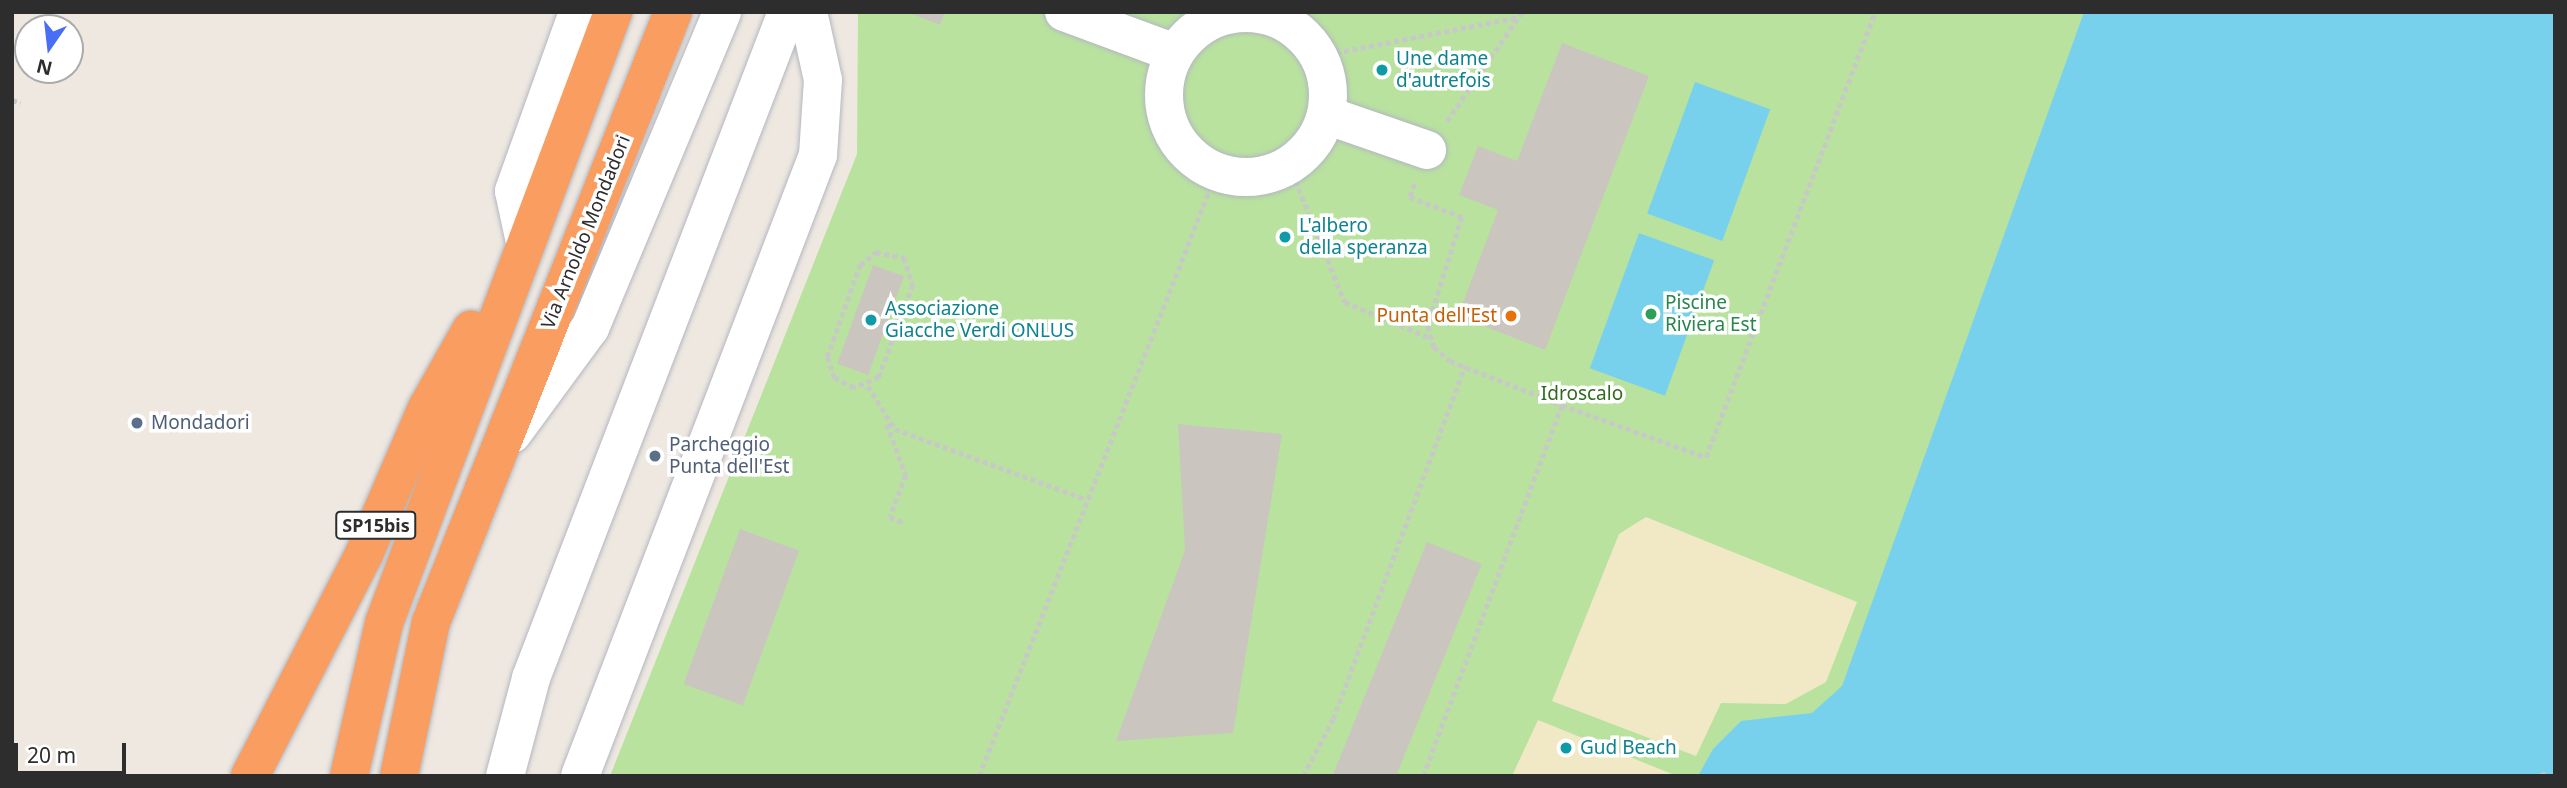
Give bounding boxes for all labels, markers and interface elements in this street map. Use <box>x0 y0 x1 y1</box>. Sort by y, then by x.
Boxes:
north arrow <box>14 14 84 84</box>
place label: Une dame d'autrefois <box>1396 48 1491 92</box>
text: N <box>34 53 55 82</box>
marker: Une dame d'autrefois <box>1374 62 1390 78</box>
street label: Via Arnoldo Mondadori <box>537 132 635 332</box>
place label: L'albero della speranza <box>1299 215 1428 259</box>
marker: L'albero della speranza <box>1277 229 1293 245</box>
place label: Piscine Riviera Est <box>1665 292 1757 336</box>
place label: Associazione Giacche Verdi ONLUS <box>885 298 1074 342</box>
place label: Punta dell'Est <box>1377 305 1497 327</box>
marker: Piscine Riviera Est <box>1643 306 1659 322</box>
marker: Punta dell'Est <box>1503 308 1519 324</box>
marker: Associazione Giacche Verdi ONLUS <box>863 312 879 328</box>
park label: Idroscalo <box>1541 383 1623 405</box>
place label: Mondadori <box>151 412 250 434</box>
marker: Mondadori <box>129 415 145 431</box>
place label: Parcheggio Punta dell'Est <box>669 434 789 478</box>
marker: Parcheggio Punta dell'Est <box>647 448 663 464</box>
road number: SP15bis <box>334 510 418 540</box>
scale bar <box>18 728 130 772</box>
place label: Gud Beach <box>1580 737 1677 759</box>
marker: Gud Beach <box>1558 740 1574 756</box>
text: 20 m <box>27 741 76 769</box>

